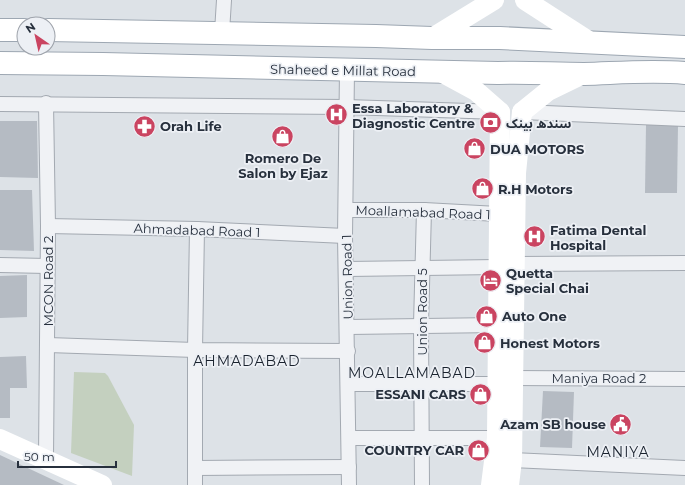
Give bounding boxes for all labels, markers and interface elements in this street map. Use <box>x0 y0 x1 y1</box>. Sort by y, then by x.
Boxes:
north arrow <box>16 16 56 56</box>
text: N <box>23 19 38 36</box>
street label: Shaheed e Millat Road <box>270 61 416 79</box>
place label: Essa Laboratory & Diagnostic Centre <box>352 100 475 131</box>
hospital icon: Essa Laboratory & Diagnostic Centre <box>323 102 349 128</box>
bank icon: سندھ بینک <box>477 110 503 136</box>
pharmacy icon: Orah Life <box>131 113 157 139</box>
place label: سندھ بینک <box>506 115 571 131</box>
place label: Orah Life <box>160 118 222 134</box>
shop icon: Romero De Salon by Ejaz <box>270 123 296 149</box>
shop icon: DUA MOTORS <box>461 136 487 162</box>
place label: DUA MOTORS <box>490 141 584 157</box>
place label: Romero De Salon by Ejaz <box>238 150 328 181</box>
shop icon: R.H Motors <box>470 176 496 202</box>
place label: R.H Motors <box>498 181 573 197</box>
street label: Moallamabad Road 1 <box>355 202 491 222</box>
street label: Ahmadabad Road 1 <box>133 220 261 240</box>
place label: Fatima Dental Hospital <box>550 222 646 253</box>
hospital icon: Fatima Dental Hospital <box>521 224 547 250</box>
street label: Union Road 1 <box>338 234 356 320</box>
street label: MCON Road 2 <box>40 236 56 326</box>
place label: Quetta Special Chai <box>506 265 589 296</box>
hotel icon: Quetta Special Chai <box>477 267 503 293</box>
street label: Union Road 5 <box>414 268 430 356</box>
shop icon: Auto One <box>474 303 500 329</box>
place label: Auto One <box>501 308 567 324</box>
shop icon: Honest Motors <box>471 330 497 356</box>
place label: Honest Motors <box>500 335 600 351</box>
district label: AHMADABAD <box>193 352 301 370</box>
district label: MOALLAMABAD <box>348 364 476 382</box>
street label: Maniya Road 2 <box>552 370 646 386</box>
shop icon: ESSANI CARS <box>468 381 494 407</box>
place label: ESSANI CARS <box>375 386 466 402</box>
public building icon: Azam SB house <box>608 411 634 437</box>
place label: Azam SB house <box>499 416 606 432</box>
shop icon: COUNTRY CAR <box>466 437 492 463</box>
place label: COUNTRY CAR <box>365 442 464 458</box>
scale bar <box>18 443 116 469</box>
district label: MANIYA <box>586 443 650 461</box>
text: 50 m <box>24 449 55 464</box>

